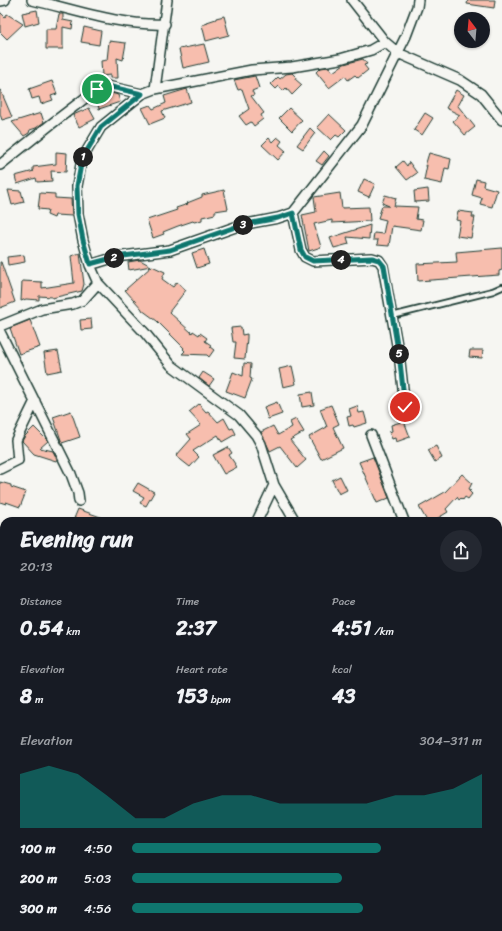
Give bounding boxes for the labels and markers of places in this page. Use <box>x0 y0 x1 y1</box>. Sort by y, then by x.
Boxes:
pin <box>80 72 114 106</box>
pin: 1 <box>73 147 93 167</box>
pin: 3 <box>233 215 253 235</box>
pin: 2 <box>104 248 124 268</box>
pin: 4 <box>331 250 351 270</box>
pin: 5 <box>389 344 409 364</box>
pin <box>388 390 422 424</box>

